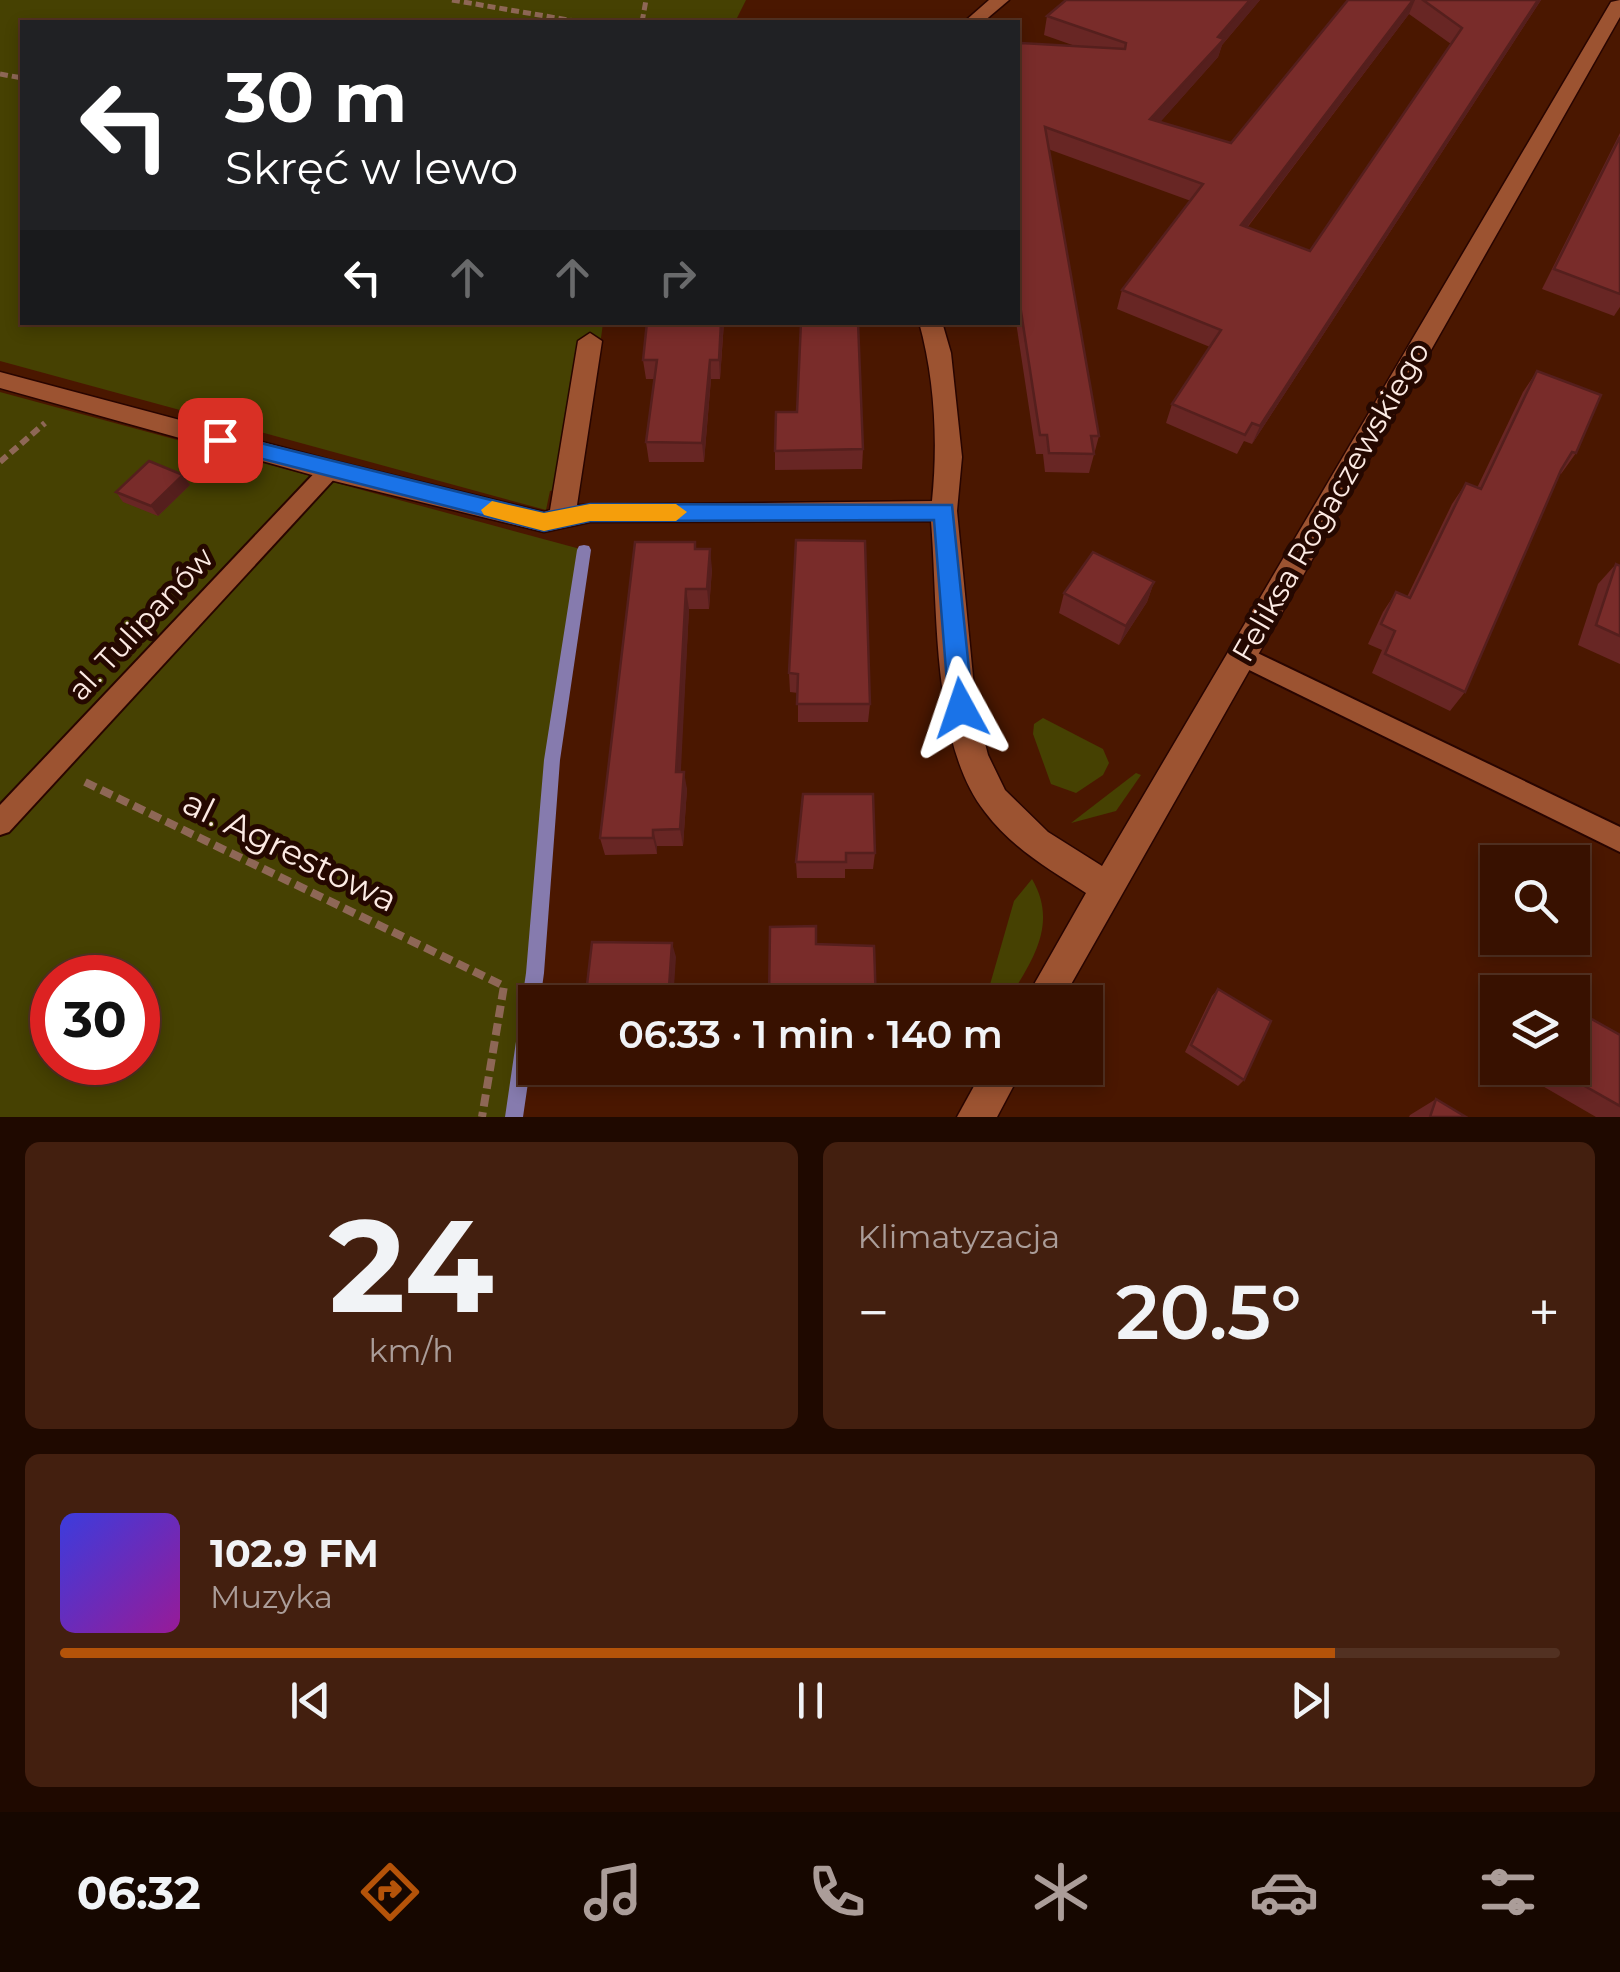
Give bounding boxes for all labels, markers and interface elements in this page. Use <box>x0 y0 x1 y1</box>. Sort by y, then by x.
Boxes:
text: 30 m <box>225 54 407 140</box>
icon: left <box>60 60 190 190</box>
text: Skręć w lewo <box>225 140 518 195</box>
icon: left <box>335 250 390 305</box>
icon: ahead <box>440 250 495 305</box>
icon: ahead <box>545 250 600 305</box>
icon: right <box>650 250 705 305</box>
street label: Feliksa Rogaczewskiego <box>1224 335 1437 668</box>
pin <box>178 398 263 483</box>
icon: arrive <box>193 413 248 468</box>
street label: al. Tulipanów <box>60 539 221 708</box>
position arrow <box>909 656 1013 760</box>
street label: al. Agrestowa <box>176 780 404 921</box>
map controls <box>1480 845 1590 1085</box>
button: search <box>1480 845 1590 955</box>
speed limit sign: 30 <box>30 955 160 1085</box>
button: layers <box>1480 975 1590 1085</box>
text: 06:33 · 1 min · 140 m <box>618 1011 1003 1058</box>
text: 24 <box>329 1186 494 1345</box>
text: Klimatyzacja <box>858 1217 1060 1256</box>
text: 20.5° <box>1116 1266 1302 1358</box>
text: − <box>858 1279 889 1346</box>
text: + <box>1528 1279 1560 1346</box>
text: km/h <box>369 1331 454 1370</box>
text: 102.9 FM <box>210 1530 379 1577</box>
text: Muzyka <box>210 1577 333 1616</box>
icon: previous <box>283 1673 338 1728</box>
icon: pause <box>783 1673 838 1728</box>
icon: next <box>1283 1673 1338 1728</box>
icon: directions <box>355 1857 425 1927</box>
icon: music <box>578 1857 648 1927</box>
icon: phone <box>802 1857 872 1927</box>
icon: climate <box>1026 1857 1096 1927</box>
icon: car <box>1249 1857 1319 1927</box>
icon: filters <box>1473 1857 1543 1927</box>
text: 06:32 <box>77 1865 201 1920</box>

